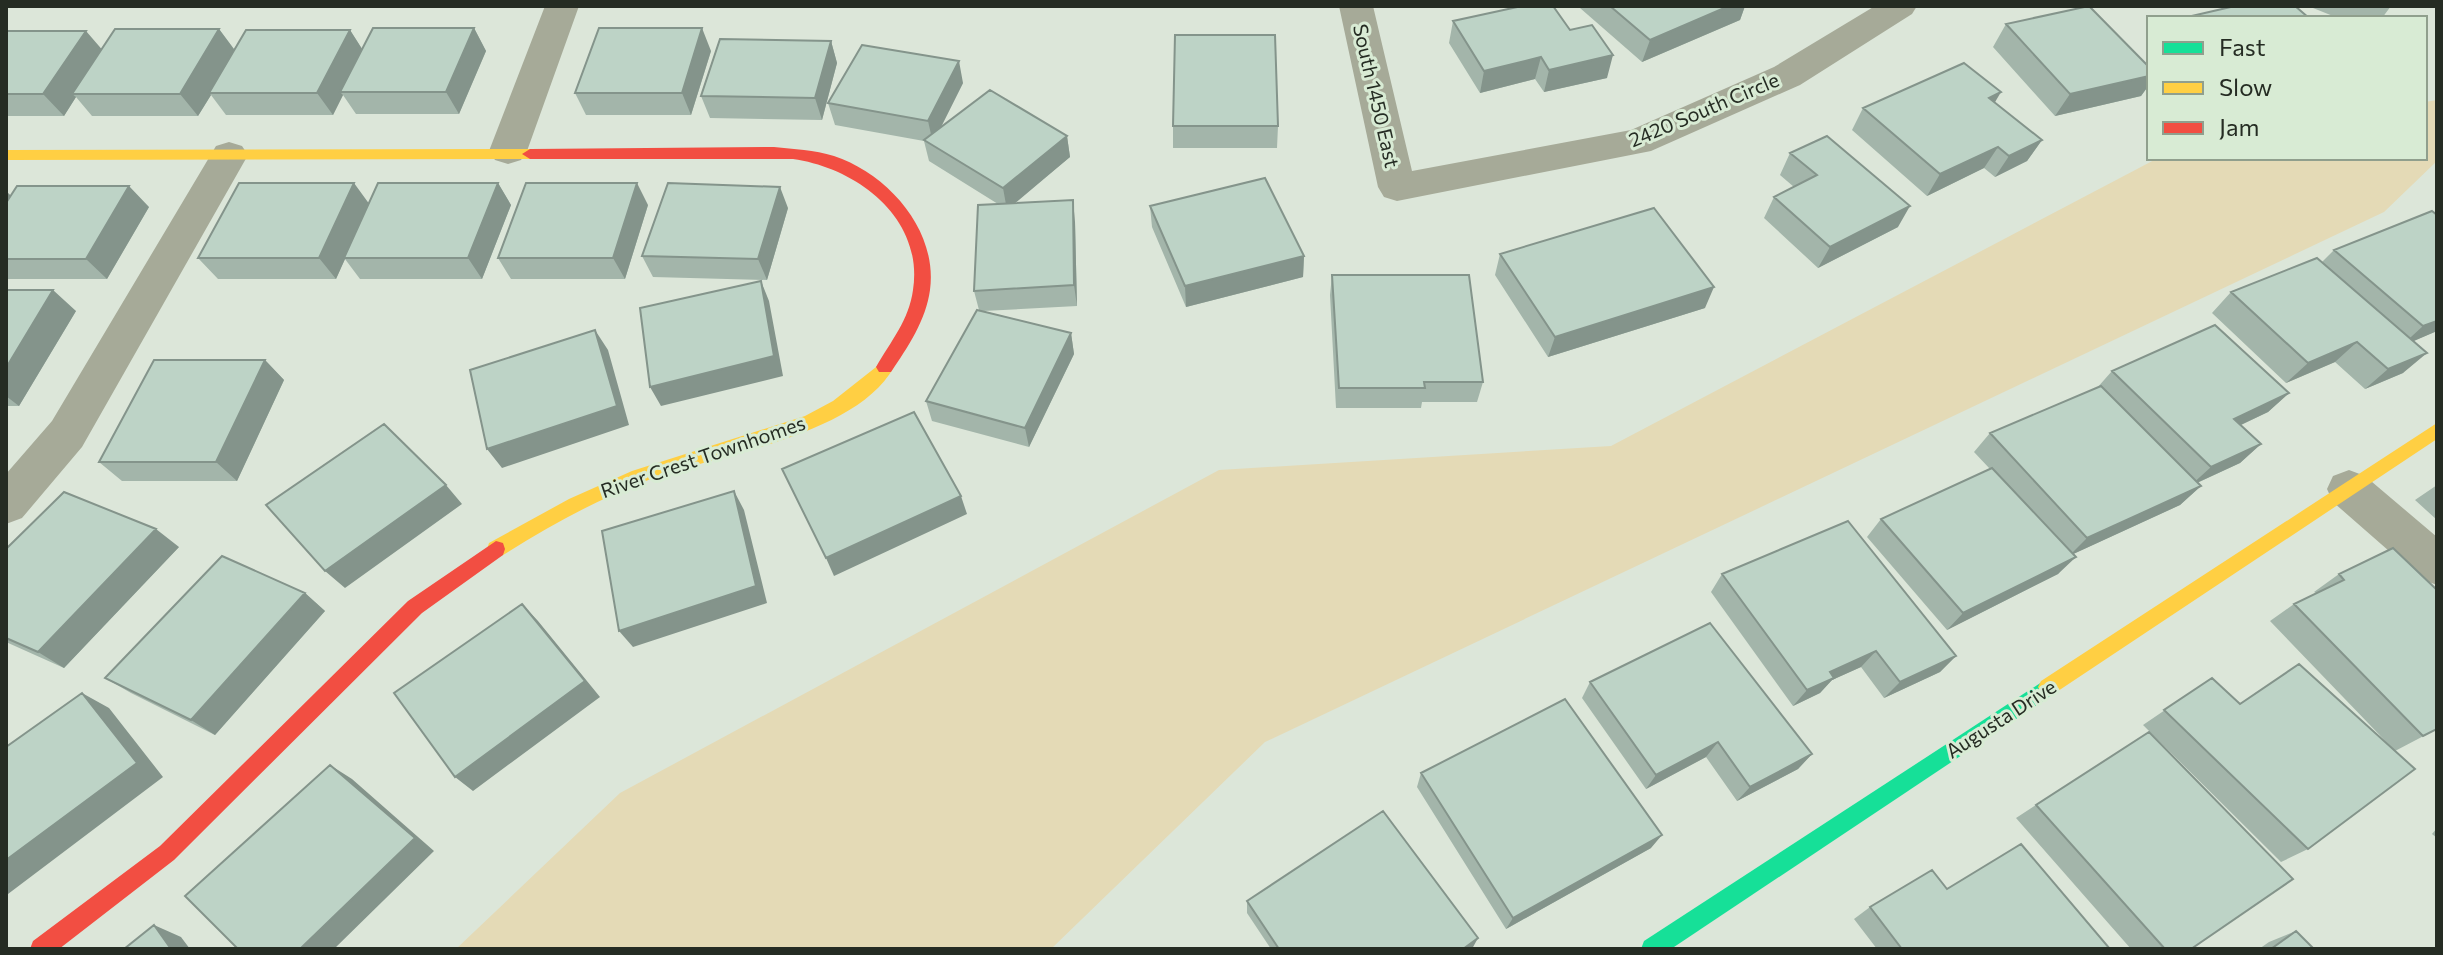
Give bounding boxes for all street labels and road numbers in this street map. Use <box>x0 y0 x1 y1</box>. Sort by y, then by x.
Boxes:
street label: South 1450 East <box>1349 22 1405 170</box>
street label: 2420 South Circle <box>1625 67 1782 152</box>
street label: River Crest Townhomes <box>597 410 808 502</box>
street label: Augusta Drive <box>1941 674 2060 763</box>

